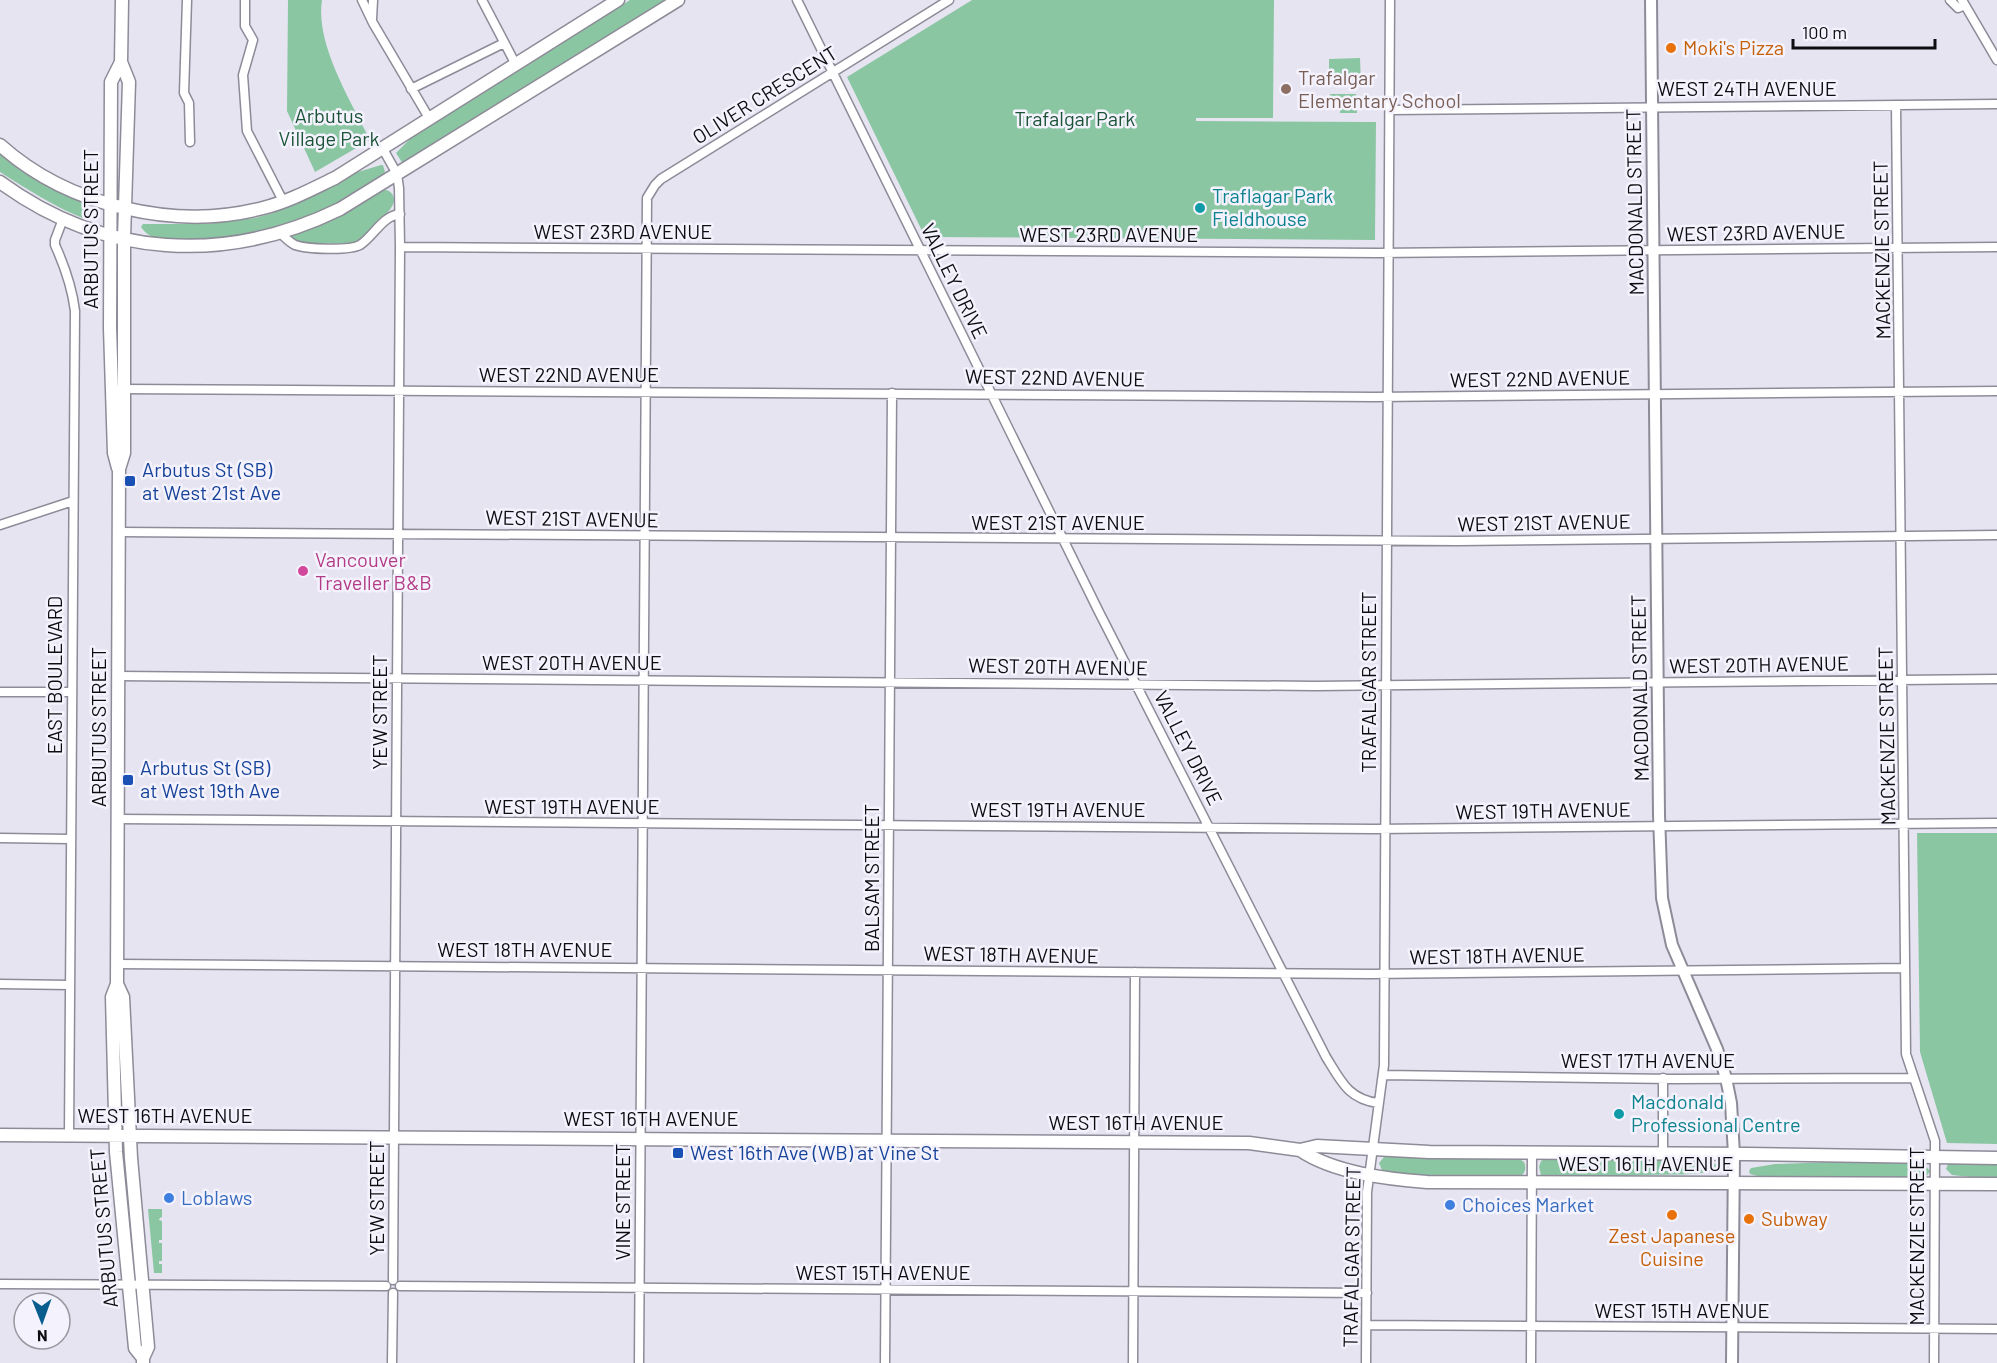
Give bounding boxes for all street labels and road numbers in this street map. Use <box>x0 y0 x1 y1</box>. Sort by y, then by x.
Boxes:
street label: OLIVER CRESCENT <box>688 40 841 148</box>
street label: WEST 24TH AVENUE <box>1657 76 1837 100</box>
street label: MACDONALD STREET <box>1620 108 1648 296</box>
street label: ARBUTUS STREET <box>78 149 102 309</box>
street label: MACKENZIE STREET <box>1867 160 1895 340</box>
street label: WEST 23RD AVENUE <box>1666 218 1846 246</box>
street label: WEST 23RD AVENUE <box>534 219 712 243</box>
street label: VALLEY DRIVE <box>917 219 993 342</box>
street label: WEST 23RD AVENUE <box>1020 222 1198 246</box>
street label: WEST 22ND AVENUE <box>479 362 659 386</box>
street label: WEST 22ND AVENUE <box>965 363 1145 391</box>
street label: WEST 22ND AVENUE <box>1450 364 1630 392</box>
street label: WEST 21ST AVENUE <box>485 504 659 532</box>
street label: WEST 21ST AVENUE <box>1457 508 1631 536</box>
street label: WEST 21ST AVENUE <box>971 510 1145 534</box>
street label: TRAFALGAR STREET <box>1356 591 1380 773</box>
street label: MACDONALD STREET <box>1625 594 1653 782</box>
street label: EAST BOULEVARD <box>42 596 66 754</box>
street label: MACKENZIE STREET <box>1872 646 1900 826</box>
street label: ARBUTUS STREET <box>86 647 110 807</box>
street label: WEST 20TH AVENUE <box>482 650 662 674</box>
street label: WEST 20TH AVENUE <box>1669 650 1849 678</box>
street label: WEST 20TH AVENUE <box>968 652 1148 680</box>
street label: YEW STREET <box>367 654 391 770</box>
street label: VALLEY DRIVE <box>1150 686 1228 809</box>
street label: WEST 19TH AVENUE <box>484 794 660 818</box>
street label: WEST 19TH AVENUE <box>1455 796 1631 824</box>
street label: WEST 19TH AVENUE <box>970 797 1146 821</box>
street label: BALSAM STREET <box>859 804 883 952</box>
street label: WEST 18TH AVENUE <box>437 937 613 961</box>
street label: WEST 18TH AVENUE <box>923 940 1099 968</box>
street label: WEST 18TH AVENUE <box>1409 941 1585 969</box>
street label: WEST 17TH AVENUE <box>1561 1048 1735 1072</box>
street label: WEST 16TH AVENUE <box>77 1103 253 1127</box>
street label: WEST 16TH AVENUE <box>563 1106 739 1130</box>
street label: WEST 16TH AVENUE <box>1048 1110 1224 1134</box>
street label: YEW STREET <box>364 1140 388 1256</box>
street label: VINE STREET <box>610 1144 634 1260</box>
street label: ARBUTUS STREET <box>84 1147 122 1309</box>
street label: MACKENZIE STREET <box>1904 1147 1928 1325</box>
street label: WEST 16TH AVENUE <box>1558 1151 1734 1175</box>
street label: TRAFALGAR STREET <box>1337 1166 1365 1348</box>
street label: WEST 15TH AVENUE <box>795 1260 971 1284</box>
street label: WEST 15TH AVENUE <box>1594 1298 1770 1322</box>

